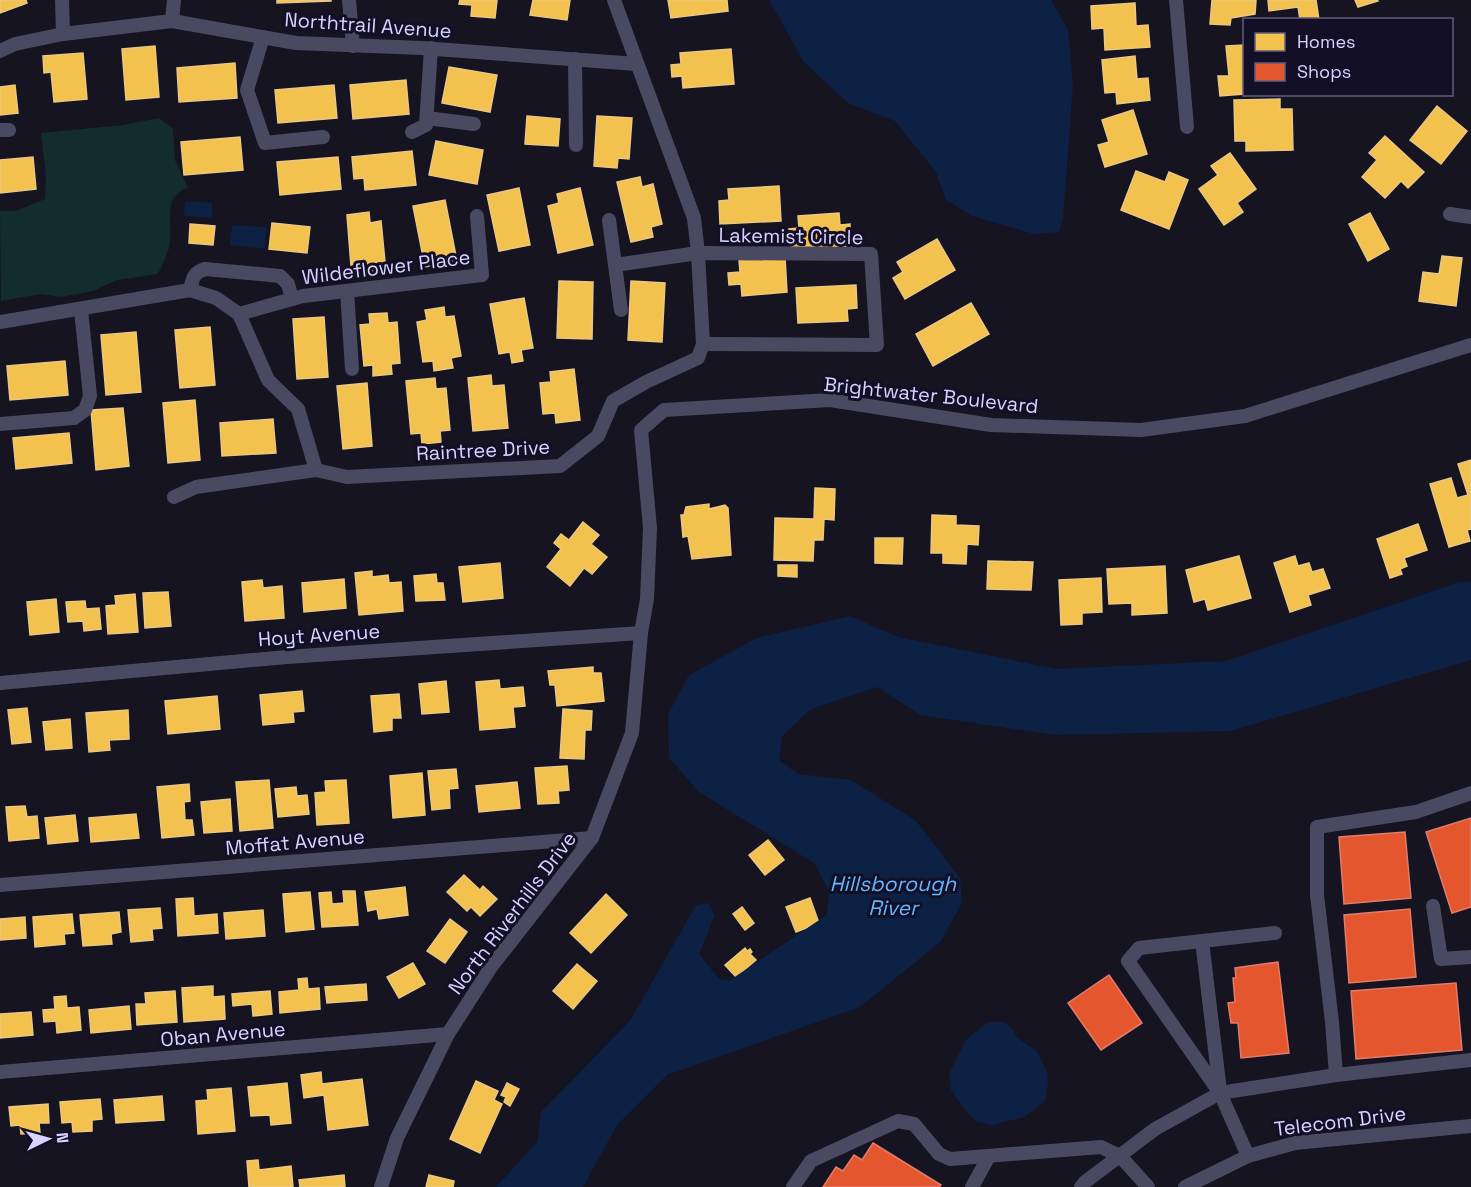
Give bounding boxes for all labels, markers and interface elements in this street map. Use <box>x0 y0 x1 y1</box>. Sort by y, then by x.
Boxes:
street label: Northtrail Avenue <box>284 6 452 44</box>
legend <box>1243 18 1453 96</box>
text: Homes <box>1297 30 1356 53</box>
text: Shops <box>1297 60 1351 83</box>
street label: Lakemist Circle <box>718 222 864 250</box>
street label: Wildeflower Place <box>300 244 472 290</box>
street label: Brightwater Boulevard <box>822 371 1040 419</box>
street label: Raintree Drive <box>415 434 551 466</box>
street label: Hoyt Avenue <box>257 618 381 652</box>
street label: Moffat Avenue <box>224 823 366 861</box>
street label: North Riverhills Drive <box>442 826 582 1000</box>
water label: Hillsborough River <box>830 870 957 921</box>
street label: Oban Avenue <box>159 1016 287 1052</box>
street label: Telecom Drive <box>1272 1100 1408 1142</box>
north arrow <box>18 1109 78 1169</box>
text: N <box>52 1131 73 1144</box>

